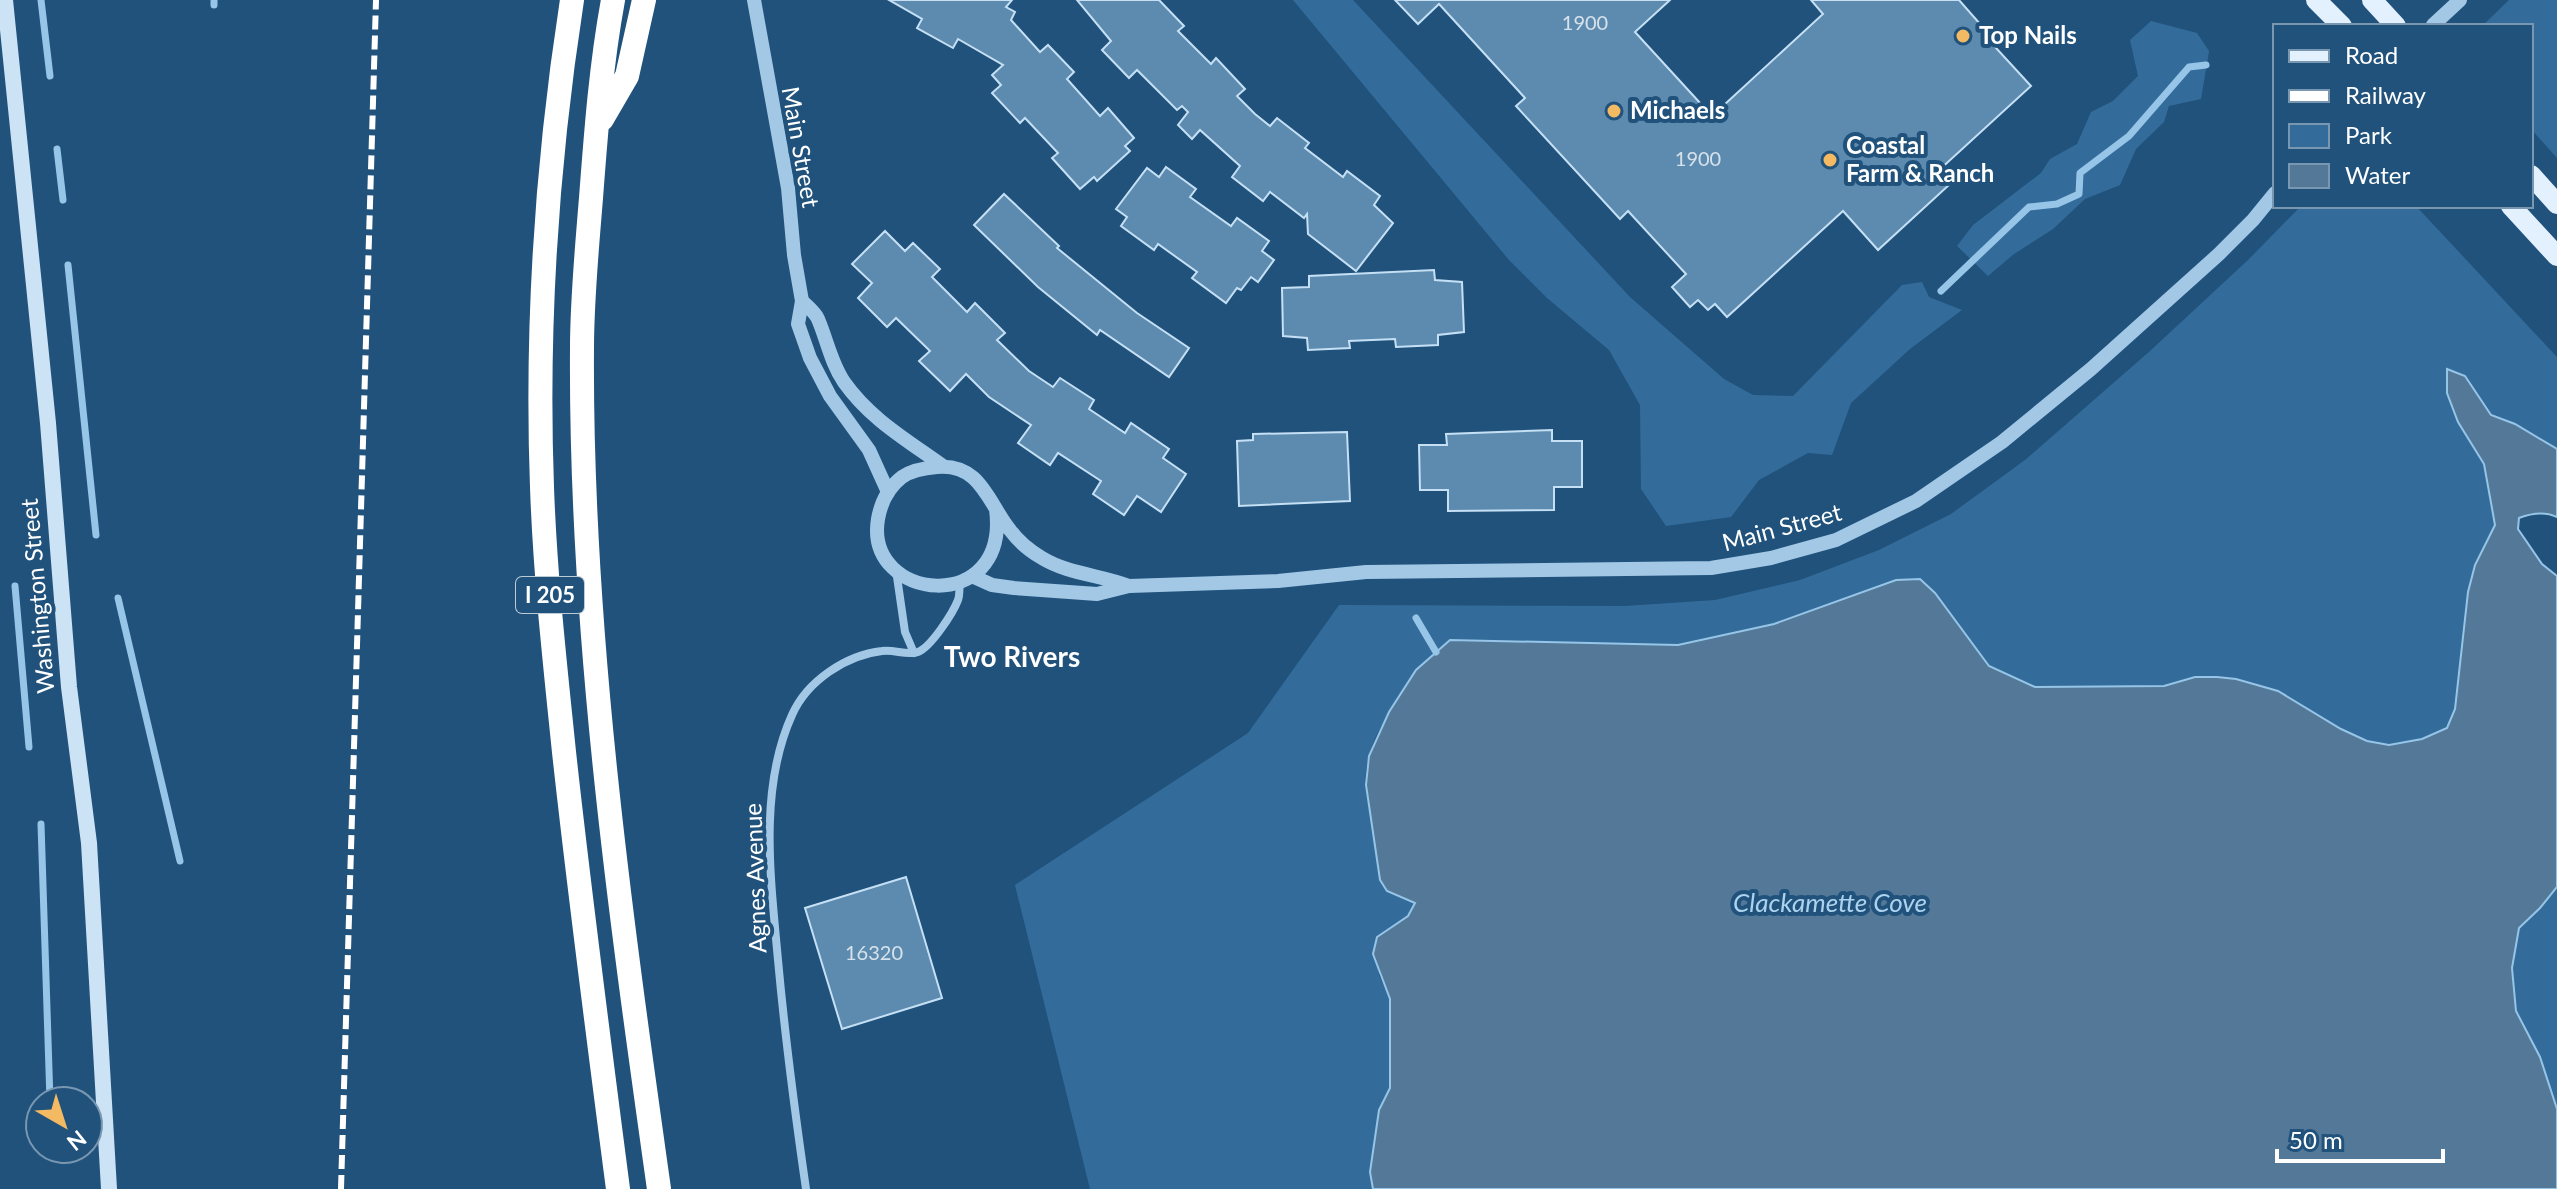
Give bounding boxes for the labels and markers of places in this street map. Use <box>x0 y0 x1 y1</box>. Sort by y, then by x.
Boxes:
place label: Top Nails <box>1979 20 2077 49</box>
marker: Top Nails <box>1954 27 1972 45</box>
place label: Michaels <box>1630 95 1725 124</box>
marker: Michaels <box>1605 102 1623 120</box>
place label: Coastal Farm & Ranch <box>1846 130 1994 187</box>
marker: Coastal Farm & Ranch <box>1821 151 1839 169</box>

